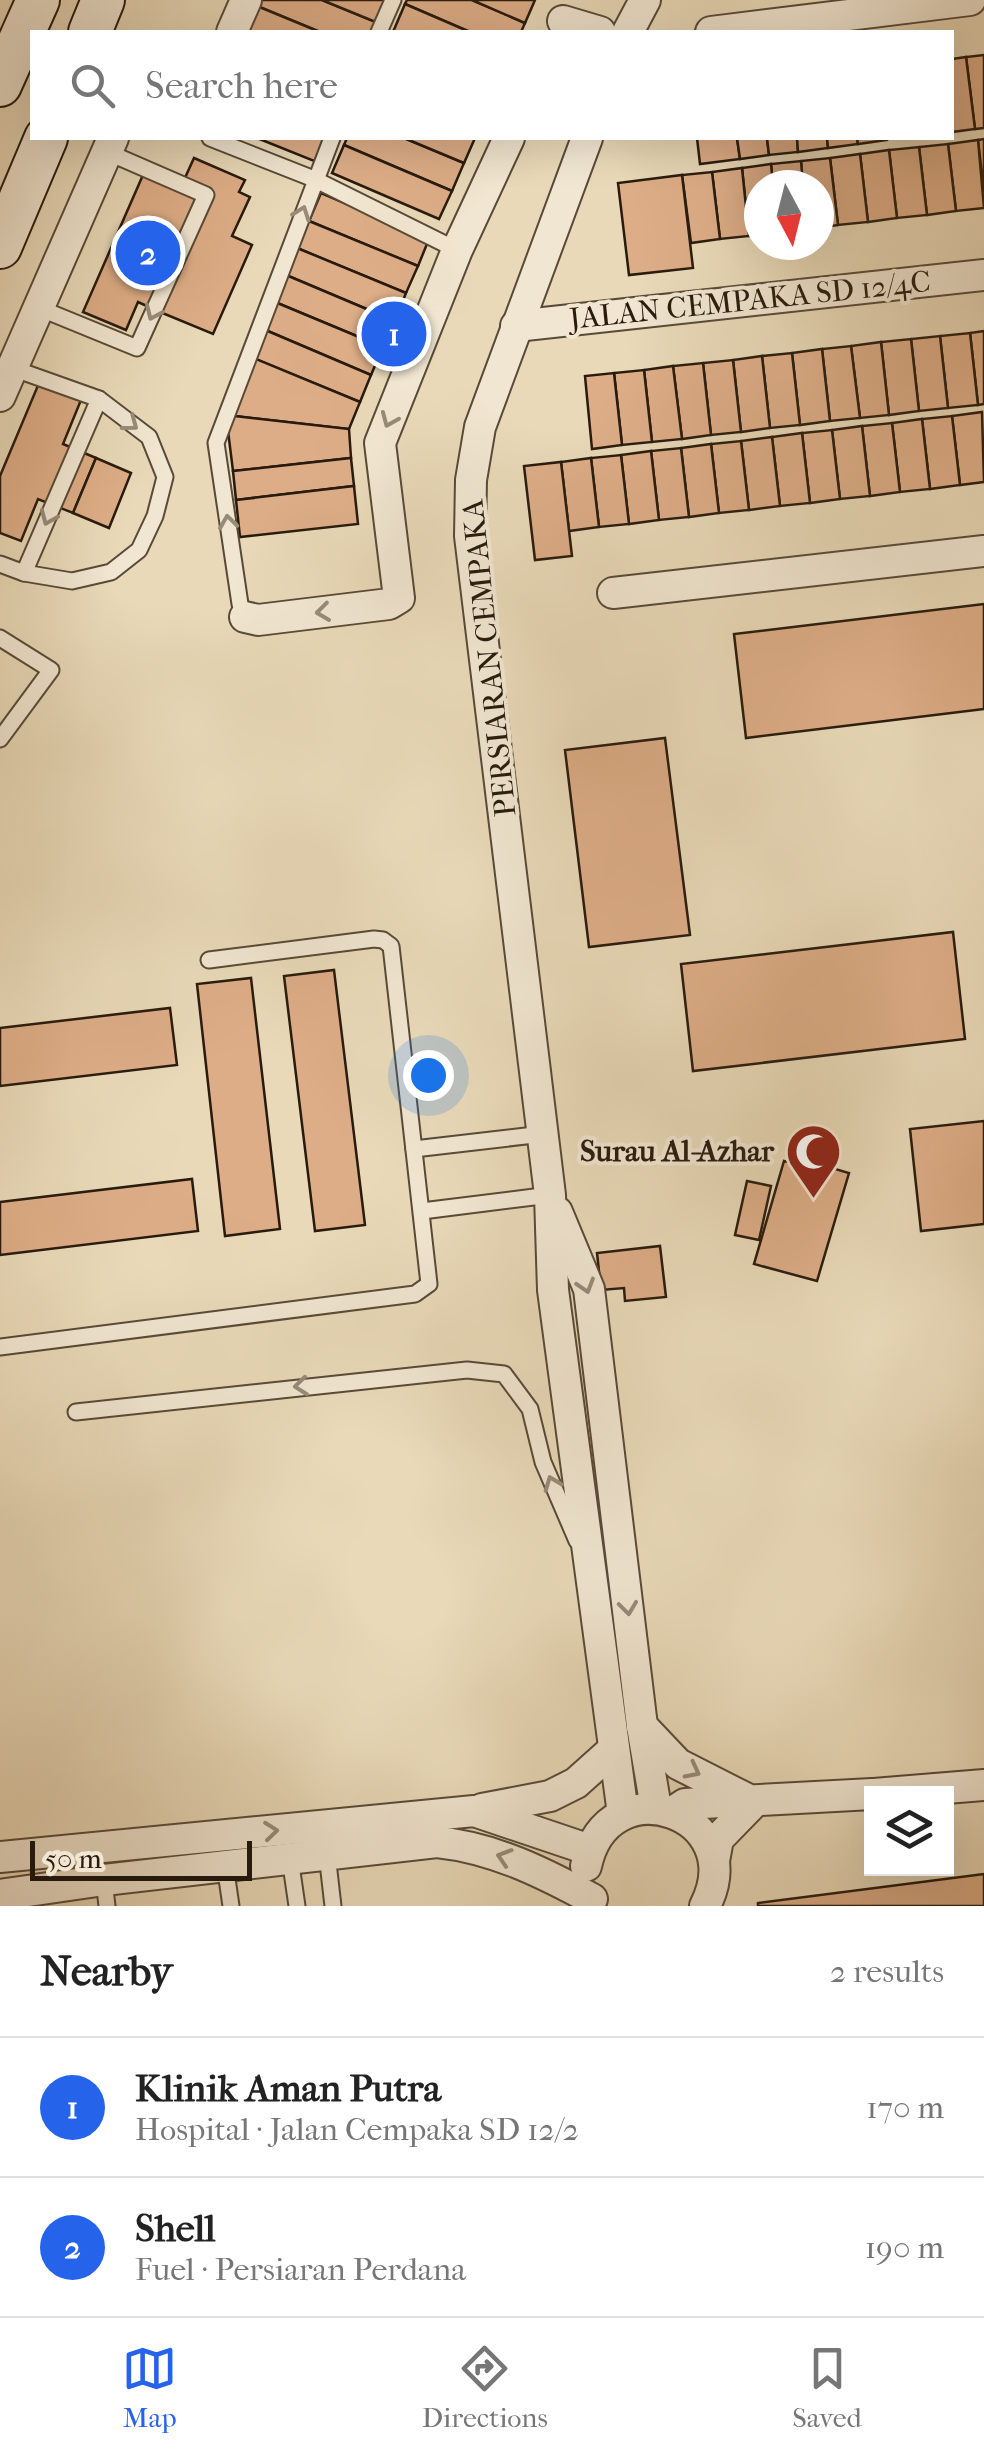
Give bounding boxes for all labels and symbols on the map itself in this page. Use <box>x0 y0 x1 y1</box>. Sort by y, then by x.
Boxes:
north arrow <box>744 170 834 260</box>
one-way arrow <box>290 205 311 222</box>
pin: 2 <box>116 216 180 290</box>
street label: JALAN CEMPAKA SD 12/4C <box>566 264 932 337</box>
pin: 1 <box>362 296 426 372</box>
one-way arrow <box>145 303 165 321</box>
one-way arrow <box>381 410 401 428</box>
one-way arrow <box>120 412 138 429</box>
street label: PERSIARAN CEMPAKA <box>455 497 524 818</box>
one-way arrow <box>40 508 60 526</box>
one-way arrow <box>218 513 239 530</box>
one-way arrow <box>315 601 331 622</box>
your location <box>403 1050 454 1101</box>
mosque icon: Surau Al-Azhar <box>783 1121 843 1200</box>
place label: Surau Al-Azhar <box>580 1134 775 1169</box>
one-way arrow <box>574 1276 595 1293</box>
one-way arrow <box>293 1375 309 1396</box>
one-way arrow <box>543 1475 563 1493</box>
one-way arrow <box>617 1600 638 1616</box>
one-way arrow <box>682 1759 700 1778</box>
one-way arrow <box>264 1820 280 1842</box>
scale bar <box>30 1836 252 1880</box>
one-way arrow <box>496 1849 513 1869</box>

